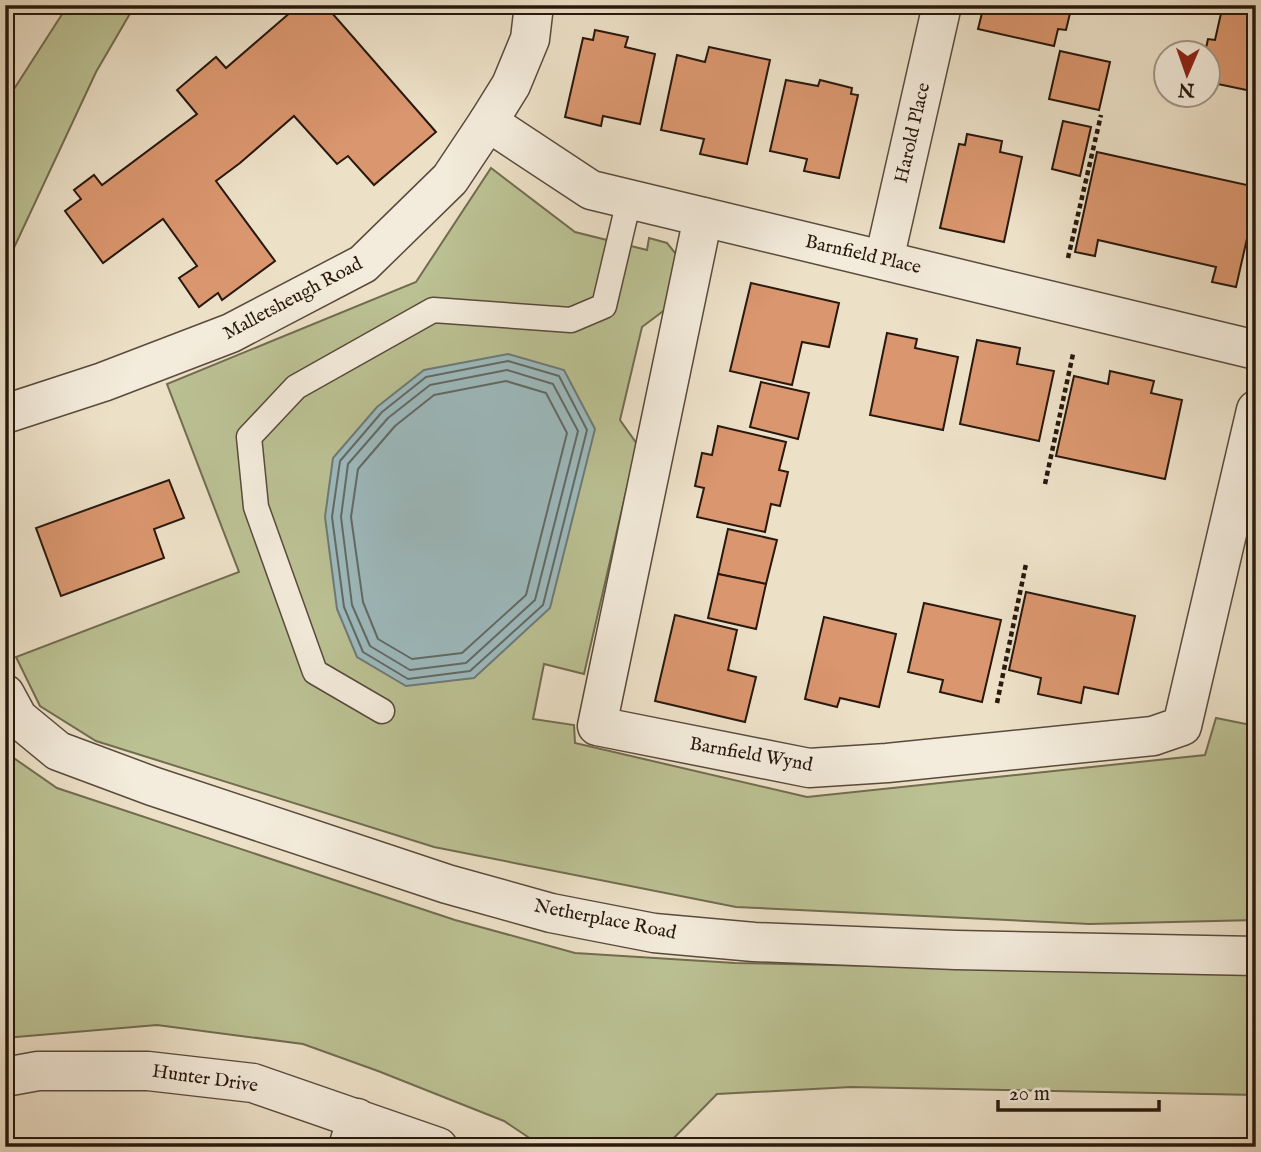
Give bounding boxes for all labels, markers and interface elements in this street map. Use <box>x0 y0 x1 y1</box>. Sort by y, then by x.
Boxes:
north arrow <box>1152 38 1222 108</box>
text: N <box>1177 77 1196 101</box>
street label: Harold Place <box>890 80 936 186</box>
street label: Barnfield Place <box>803 230 924 280</box>
street label: Malletsheugh Road <box>219 252 368 346</box>
street label: Barnfield Wynd <box>688 732 815 778</box>
street label: Netherplace Road <box>532 894 679 946</box>
street label: Hunter Drive <box>151 1060 260 1098</box>
scale bar <box>998 1068 1160 1112</box>
text: 20 m <box>1009 1081 1050 1108</box>

